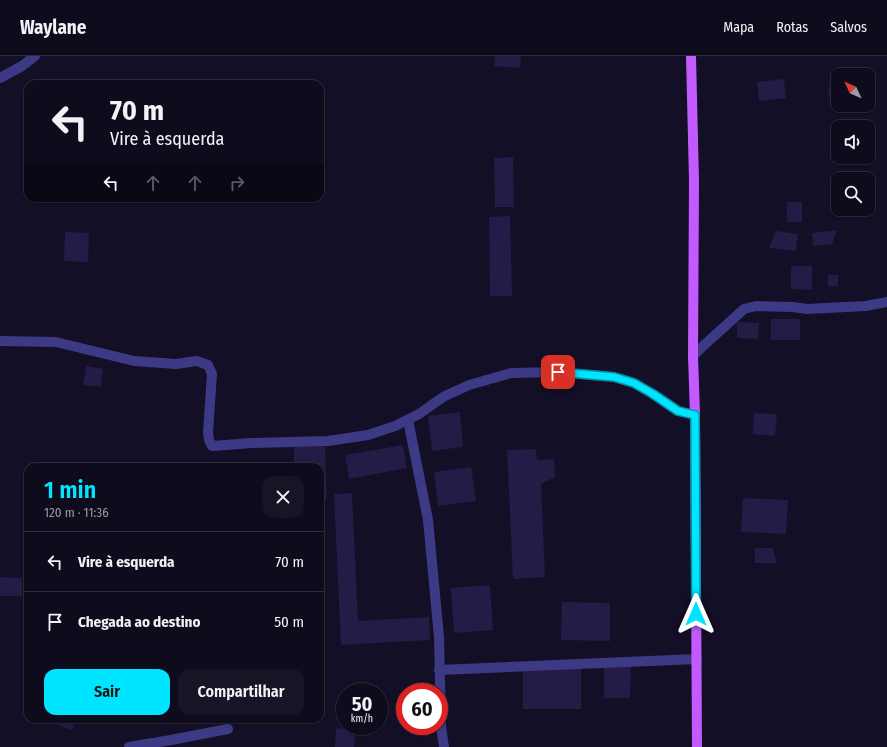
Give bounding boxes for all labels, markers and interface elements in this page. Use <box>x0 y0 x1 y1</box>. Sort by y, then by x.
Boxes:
text: Waylane <box>20 16 86 39</box>
text: Mapa <box>723 19 754 36</box>
text: Rotas <box>776 19 808 36</box>
text: Salvos <box>830 19 867 36</box>
north arrow <box>831 68 875 112</box>
map controls <box>831 68 875 216</box>
text: 70 m <box>110 94 164 127</box>
icon: left <box>44 96 96 148</box>
button: sound <box>831 120 875 164</box>
text: Vire à esquerda <box>110 128 224 150</box>
icon: left <box>100 172 122 194</box>
icon: ahead <box>142 172 164 194</box>
icon: ahead <box>184 172 206 194</box>
icon: right <box>226 172 248 194</box>
button: search <box>831 172 875 216</box>
pin <box>541 355 575 389</box>
icon: arrive <box>547 361 569 383</box>
text: 1 min <box>44 476 96 504</box>
button: close <box>262 476 304 518</box>
text: 120 m · 11:36 <box>44 505 109 520</box>
icon: left <box>44 551 66 573</box>
text: Vire à esquerda <box>78 553 175 571</box>
text: 70 m <box>275 553 304 571</box>
position arrow <box>675 593 717 635</box>
icon: arrive <box>44 611 66 633</box>
text: Chegada ao destino <box>78 613 200 631</box>
text: 50 m <box>274 613 304 631</box>
button: Sair <box>44 669 170 715</box>
button: Compartilhar <box>178 669 304 715</box>
speed limit sign: 60 <box>396 683 448 735</box>
text: 50 <box>352 692 372 716</box>
text: km/h <box>351 713 373 725</box>

